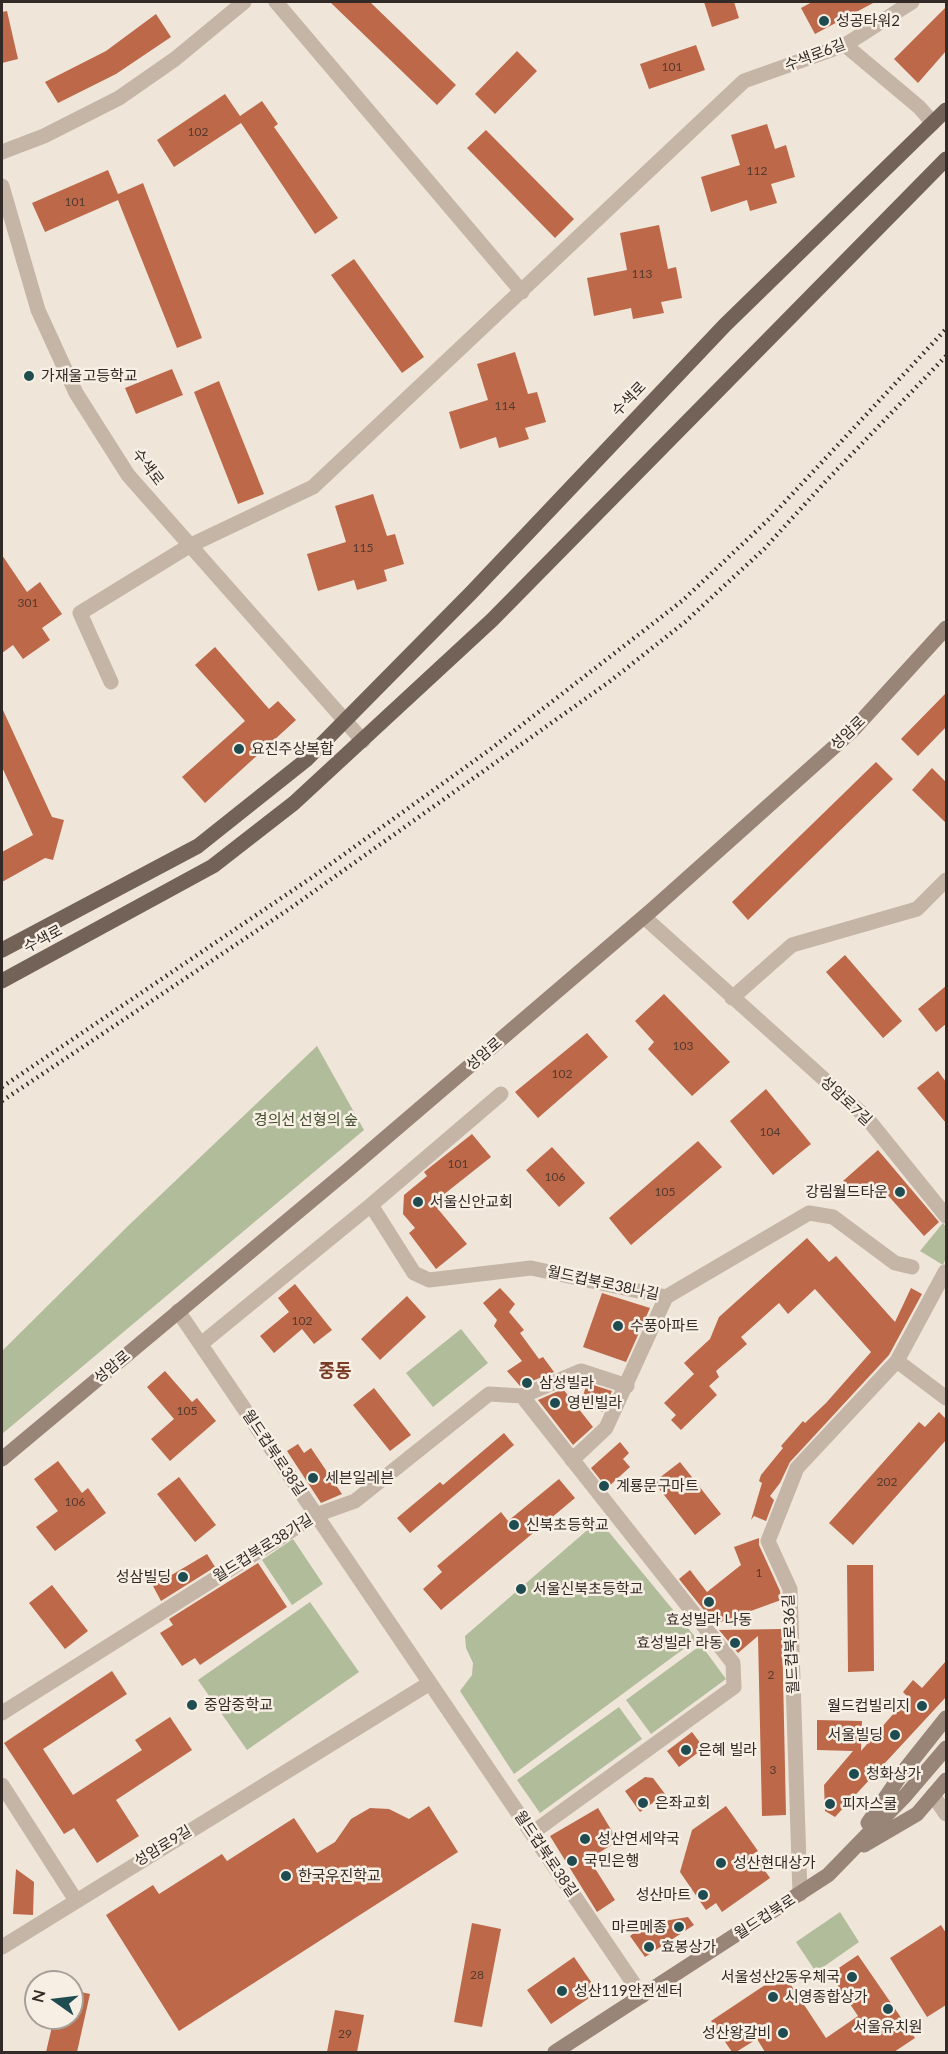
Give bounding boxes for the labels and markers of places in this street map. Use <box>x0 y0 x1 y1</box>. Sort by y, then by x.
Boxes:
place label: 성공타워2 <box>836 12 900 30</box>
marker: 성공타워2 <box>817 14 831 28</box>
place label: 가재울고등학교 <box>41 367 138 385</box>
marker: 가재울고등학교 <box>22 369 36 383</box>
place label: 요진주상복합 <box>251 740 334 758</box>
marker: 요진주상복합 <box>232 742 246 756</box>
place label: 강림월드타운 <box>805 1183 888 1201</box>
marker: 강림월드타운 <box>893 1185 907 1199</box>
place label: 서울신안교회 <box>430 1193 513 1211</box>
marker: 서울신안교회 <box>411 1195 425 1209</box>
place label: 수풍아파트 <box>630 1317 699 1335</box>
marker: 수풍아파트 <box>611 1319 625 1333</box>
place label: 삼성빌라 <box>539 1374 594 1392</box>
marker: 삼성빌라 <box>520 1376 534 1390</box>
place label: 영빈빌라 <box>567 1394 622 1412</box>
marker: 영빈빌라 <box>548 1396 562 1410</box>
place label: 세븐일레븐 <box>325 1469 394 1487</box>
marker: 세븐일레븐 <box>306 1471 320 1485</box>
place label: 계룡문구마트 <box>616 1477 699 1495</box>
marker: 계룡문구마트 <box>597 1479 611 1493</box>
place label: 신북초등학교 <box>526 1516 609 1534</box>
marker: 신북초등학교 <box>507 1518 521 1532</box>
place label: 성삼빌딩 <box>116 1568 171 1586</box>
marker: 성삼빌딩 <box>176 1570 190 1584</box>
place label: 서울신북초등학교 <box>533 1580 643 1598</box>
marker: 서울신북초등학교 <box>514 1582 528 1596</box>
marker: 효성빌라 나동 <box>702 1595 716 1609</box>
place label: 효성빌라 나동 <box>666 1611 752 1629</box>
place label: 효성빌라 라동 <box>636 1634 723 1652</box>
marker: 효성빌라 라동 <box>728 1636 742 1650</box>
place label: 중암중학교 <box>204 1696 273 1714</box>
place label: 월드컵빌리지 <box>827 1697 910 1715</box>
marker: 중암중학교 <box>185 1698 199 1712</box>
marker: 월드컵빌리지 <box>915 1699 929 1713</box>
place label: 서울빌딩 <box>828 1726 883 1744</box>
marker: 서울빌딩 <box>888 1728 902 1742</box>
place label: 은혜 빌라 <box>698 1741 757 1759</box>
marker: 은혜 빌라 <box>679 1743 693 1757</box>
place label: 청화상가 <box>866 1765 921 1783</box>
marker: 청화상가 <box>847 1767 861 1781</box>
place label: 은좌교회 <box>655 1794 710 1812</box>
place label: 피자스쿨 <box>842 1795 897 1813</box>
marker: 은좌교회 <box>636 1796 650 1810</box>
marker: 피자스쿨 <box>823 1797 837 1811</box>
place label: 성산연세약국 <box>597 1830 680 1848</box>
marker: 성산연세약국 <box>578 1832 592 1846</box>
place label: 국민은행 <box>584 1852 639 1870</box>
marker: 국민은행 <box>565 1854 579 1868</box>
place label: 성산현대상가 <box>733 1854 816 1872</box>
marker: 성산현대상가 <box>714 1856 728 1870</box>
place label: 한국우진학교 <box>298 1867 381 1885</box>
marker: 한국우진학교 <box>279 1869 293 1883</box>
place label: 성산마트 <box>636 1886 691 1904</box>
marker: 성산마트 <box>696 1888 710 1902</box>
place label: 마르메종 <box>612 1918 667 1936</box>
marker: 마르메종 <box>672 1920 686 1934</box>
place label: 효봉상가 <box>661 1938 716 1956</box>
marker: 효봉상가 <box>642 1940 656 1954</box>
place label: 서울성산2동우체국 <box>721 1968 840 1986</box>
marker: 서울성산2동우체국 <box>845 1970 859 1984</box>
place label: 성산119안전센터 <box>574 1982 683 2000</box>
marker: 성산119안전센터 <box>555 1984 569 1998</box>
place label: 시영종합상가 <box>785 1988 868 2006</box>
marker: 시영종합상가 <box>766 1990 780 2004</box>
marker: 서울유치원 <box>881 2002 895 2016</box>
place label: 서울유치원 <box>854 2018 922 2036</box>
place label: 성산왕갈비 <box>702 2024 771 2042</box>
marker: 성산왕갈비 <box>776 2026 790 2040</box>

